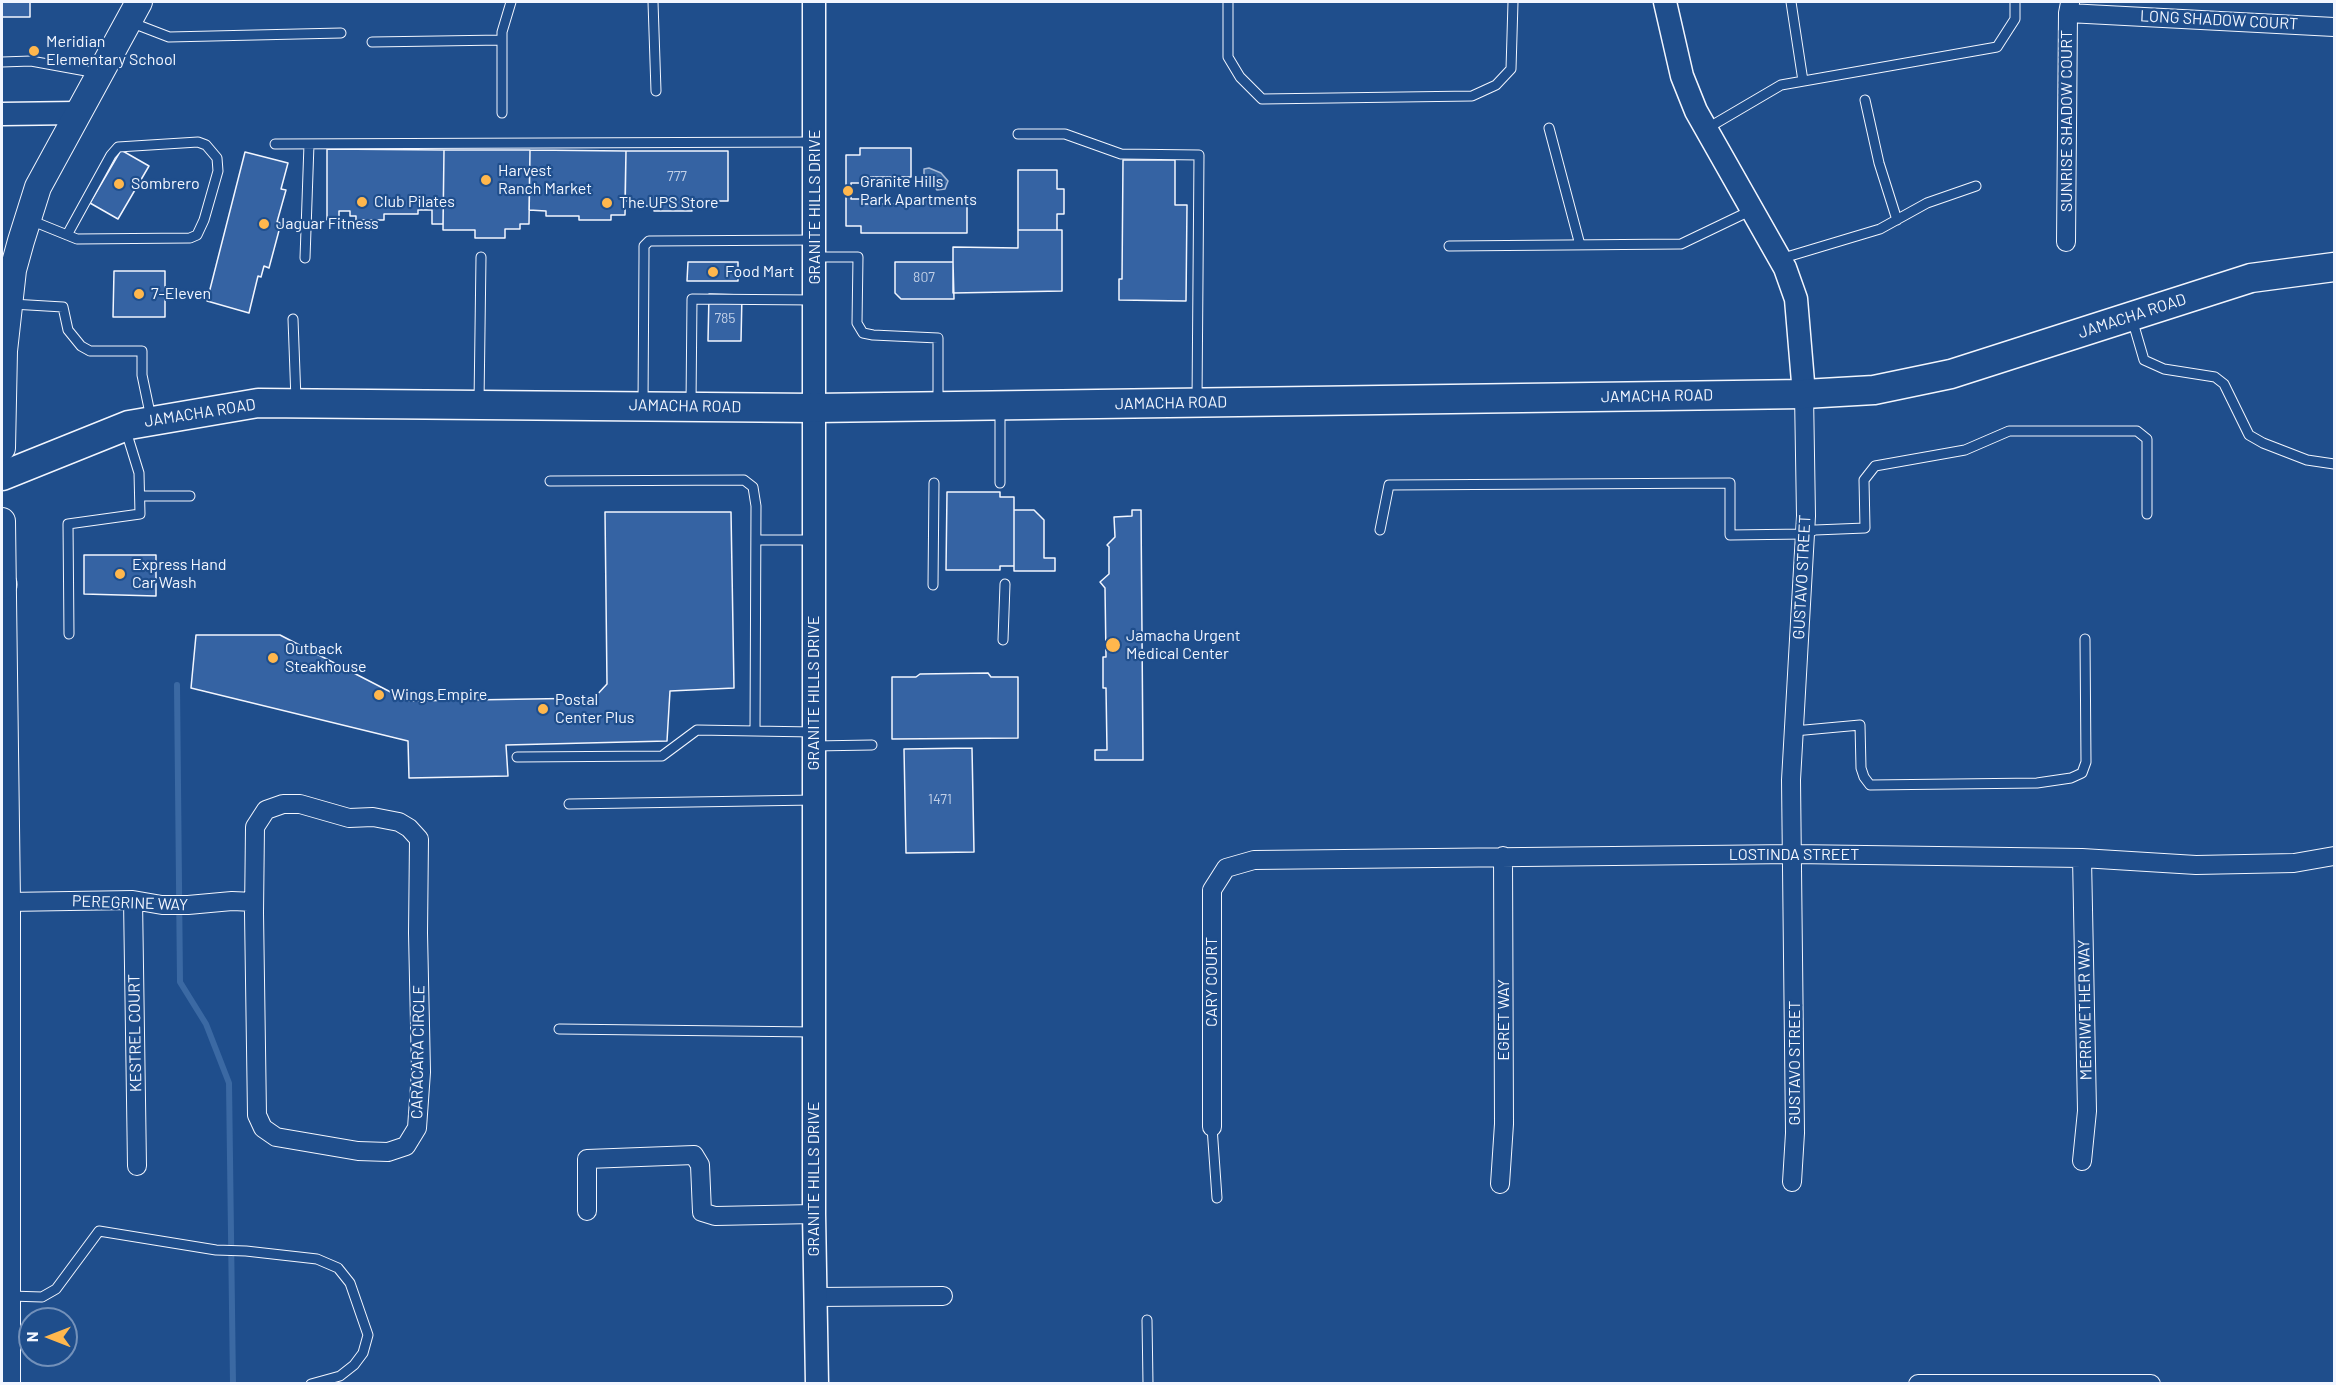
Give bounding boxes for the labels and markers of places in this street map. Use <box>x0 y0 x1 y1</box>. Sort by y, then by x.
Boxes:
place label: Meridian Elementary School <box>46 32 176 70</box>
marker: Meridian Elementary School <box>27 44 41 58</box>
place label: Harvest Ranch Market <box>498 161 592 199</box>
place label: Granite Hills Park Apartments <box>860 172 977 210</box>
marker: Harvest Ranch Market <box>479 173 493 187</box>
place label: Sombrero <box>131 174 200 194</box>
marker: Sombrero <box>112 177 126 191</box>
marker: Granite Hills Park Apartments <box>841 184 855 198</box>
place label: Club Pilates <box>374 192 455 212</box>
place label: The UPS Store <box>619 193 719 213</box>
marker: Club Pilates <box>355 195 369 209</box>
marker: The UPS Store <box>600 196 614 210</box>
place label: Jaguar Fitness <box>276 214 379 234</box>
marker: Jaguar Fitness <box>257 217 271 231</box>
place label: Food Mart <box>725 262 794 282</box>
marker: Food Mart <box>706 265 720 279</box>
place label: 7-Eleven <box>151 284 211 304</box>
marker: 7-Eleven <box>132 287 146 301</box>
place label: Express Hand Car Wash <box>132 555 227 593</box>
marker: Express Hand Car Wash <box>113 567 127 581</box>
place label: Jamacha Urgent Medical Center <box>1126 626 1241 664</box>
marker: Jamacha Urgent Medical Center <box>1104 636 1122 654</box>
place label: Outback Steakhouse <box>285 639 367 677</box>
marker: Outback Steakhouse <box>266 651 280 665</box>
place label: Wings Empire <box>391 685 487 705</box>
marker: Wings Empire <box>372 688 386 702</box>
place label: Postal Center Plus <box>555 690 634 728</box>
marker: Postal Center Plus <box>536 702 550 716</box>

